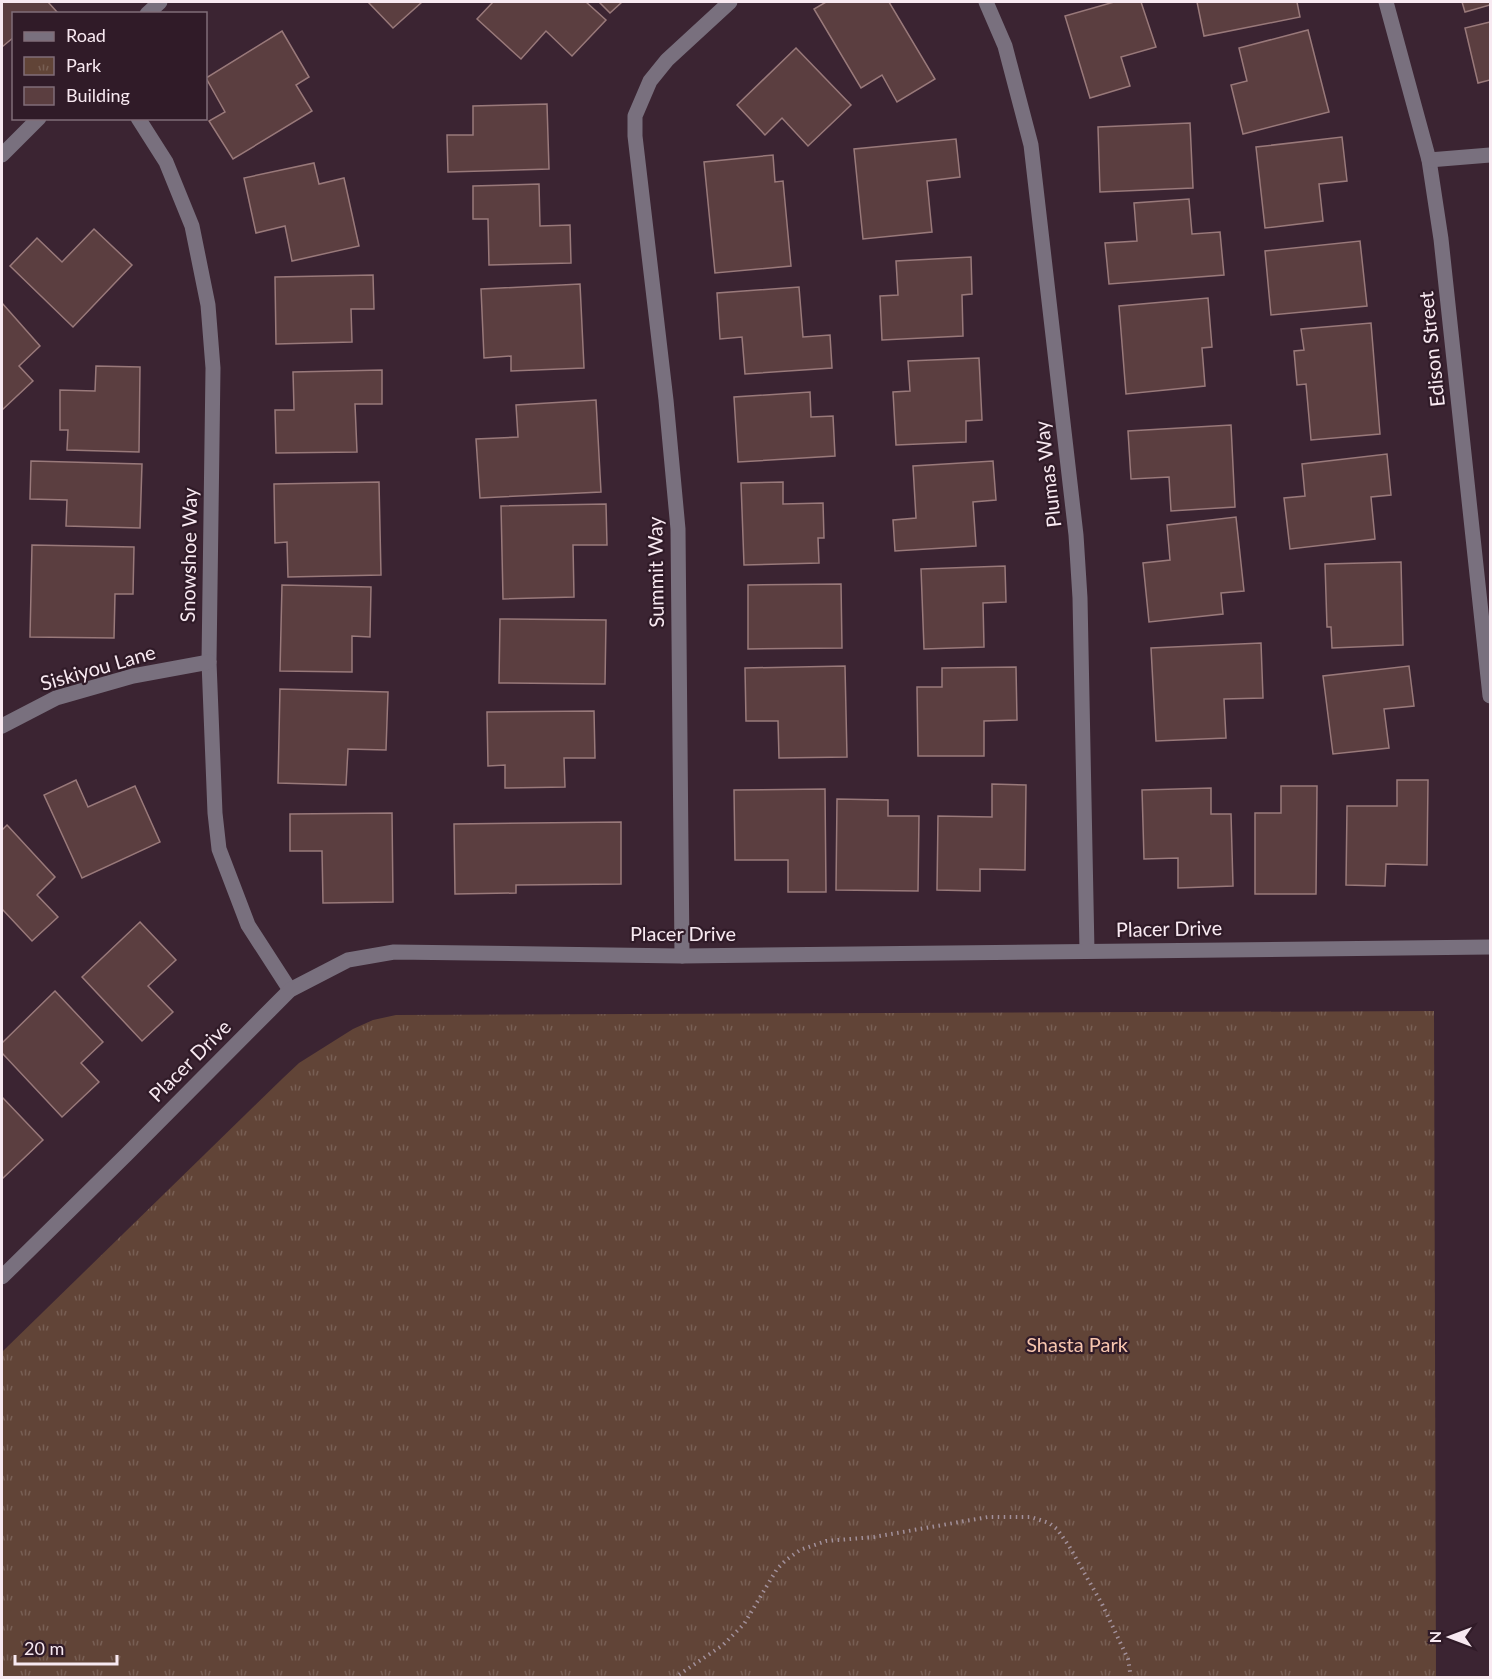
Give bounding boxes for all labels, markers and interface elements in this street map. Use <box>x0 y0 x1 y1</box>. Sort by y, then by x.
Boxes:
legend <box>12 12 207 120</box>
text: Road <box>66 24 106 46</box>
text: Park <box>66 54 102 76</box>
text: Building <box>66 84 130 106</box>
street label: Edison Street <box>1413 290 1449 408</box>
street label: Plumas Way <box>1028 419 1065 529</box>
street label: Snowshoe Way <box>175 487 201 623</box>
street label: Summit Way <box>642 516 668 628</box>
street label: Siskiyou Lane <box>37 639 158 695</box>
street label: Placer Drive <box>1116 915 1222 941</box>
street label: Placer Drive <box>630 921 736 945</box>
street label: Placer Drive <box>143 1014 235 1106</box>
park label: Shasta Park <box>1026 1332 1129 1356</box>
north arrow <box>1420 1607 1480 1667</box>
scale bar <box>15 1628 117 1666</box>
text: N <box>1425 1631 1444 1643</box>
text: 20 m <box>24 1637 64 1659</box>

